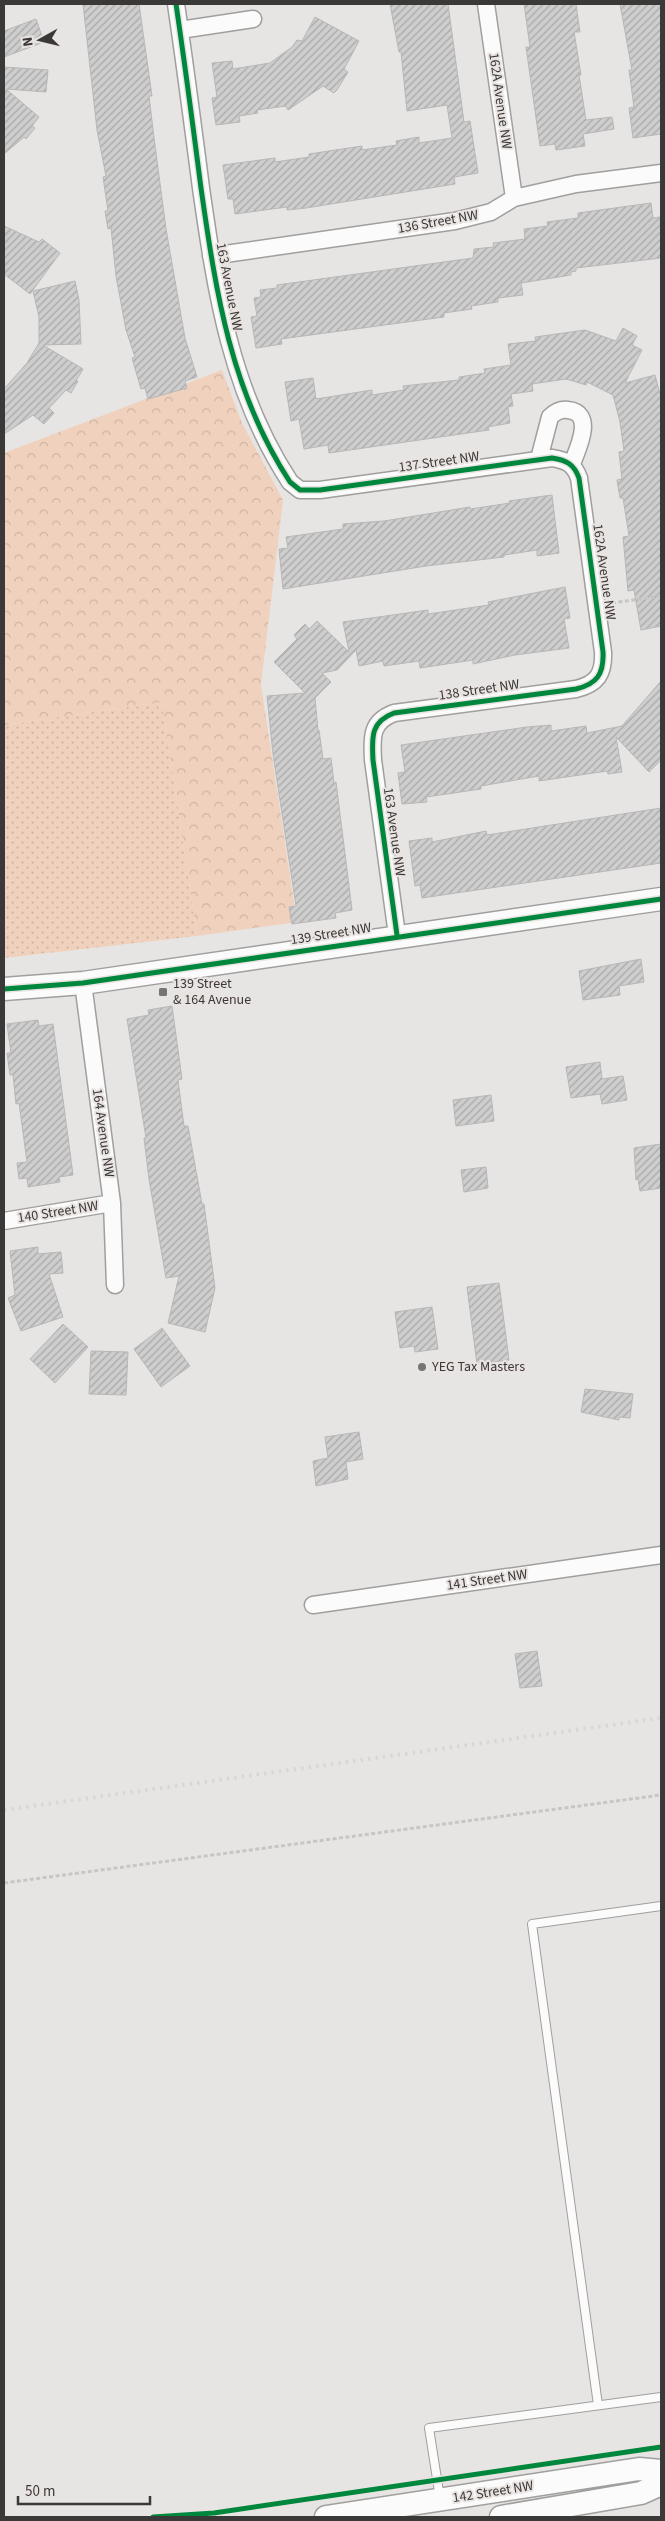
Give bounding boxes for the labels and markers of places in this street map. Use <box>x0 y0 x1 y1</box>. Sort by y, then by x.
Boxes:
place label: 139 Street & 164 Avenue <box>173 974 251 1010</box>
marker: 139 Street & 164 Avenue <box>157 986 169 998</box>
place label: YEG Tax Masters <box>431 1357 525 1377</box>
marker: YEG Tax Masters <box>416 1361 428 1373</box>

